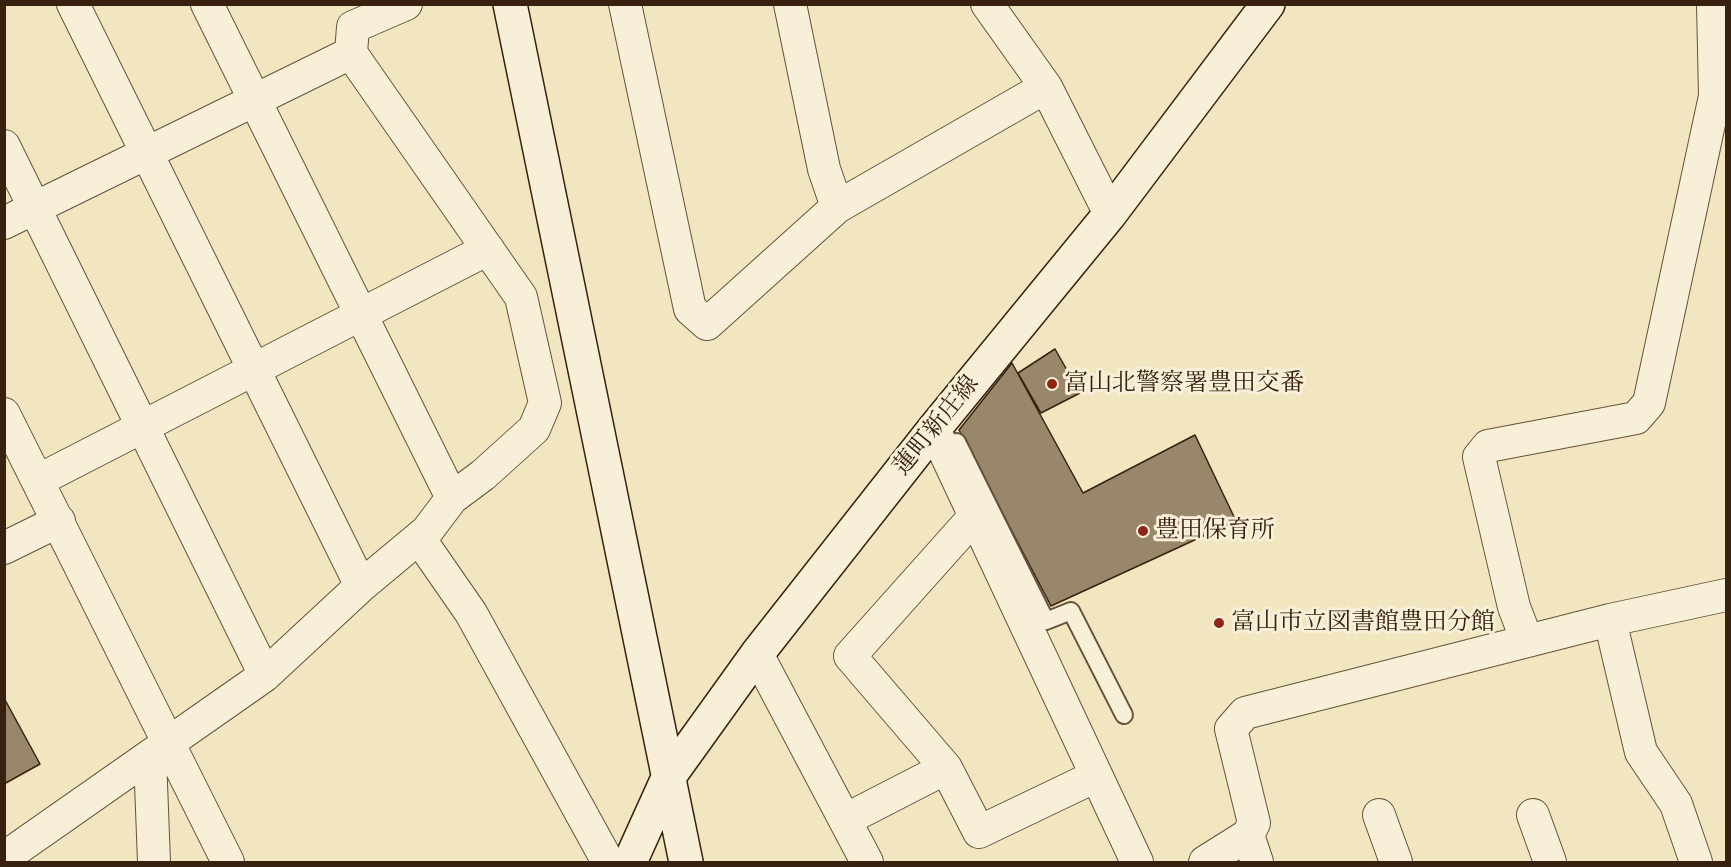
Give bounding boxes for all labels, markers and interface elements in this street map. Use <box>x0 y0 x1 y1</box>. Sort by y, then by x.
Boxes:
street label: 蓮町新庄線 <box>888 370 986 482</box>
place label: 富山北警察署豊田交番 <box>1064 370 1304 398</box>
marker: 富山北警察署豊田交番 <box>1045 377 1059 391</box>
place label: 豊田保育所 <box>1155 517 1275 545</box>
marker: 豊田保育所 <box>1136 524 1150 538</box>
place label: 富山市立図書館豊田分館 <box>1231 609 1495 637</box>
marker: 富山市立図書館豊田分館 <box>1212 616 1226 630</box>

